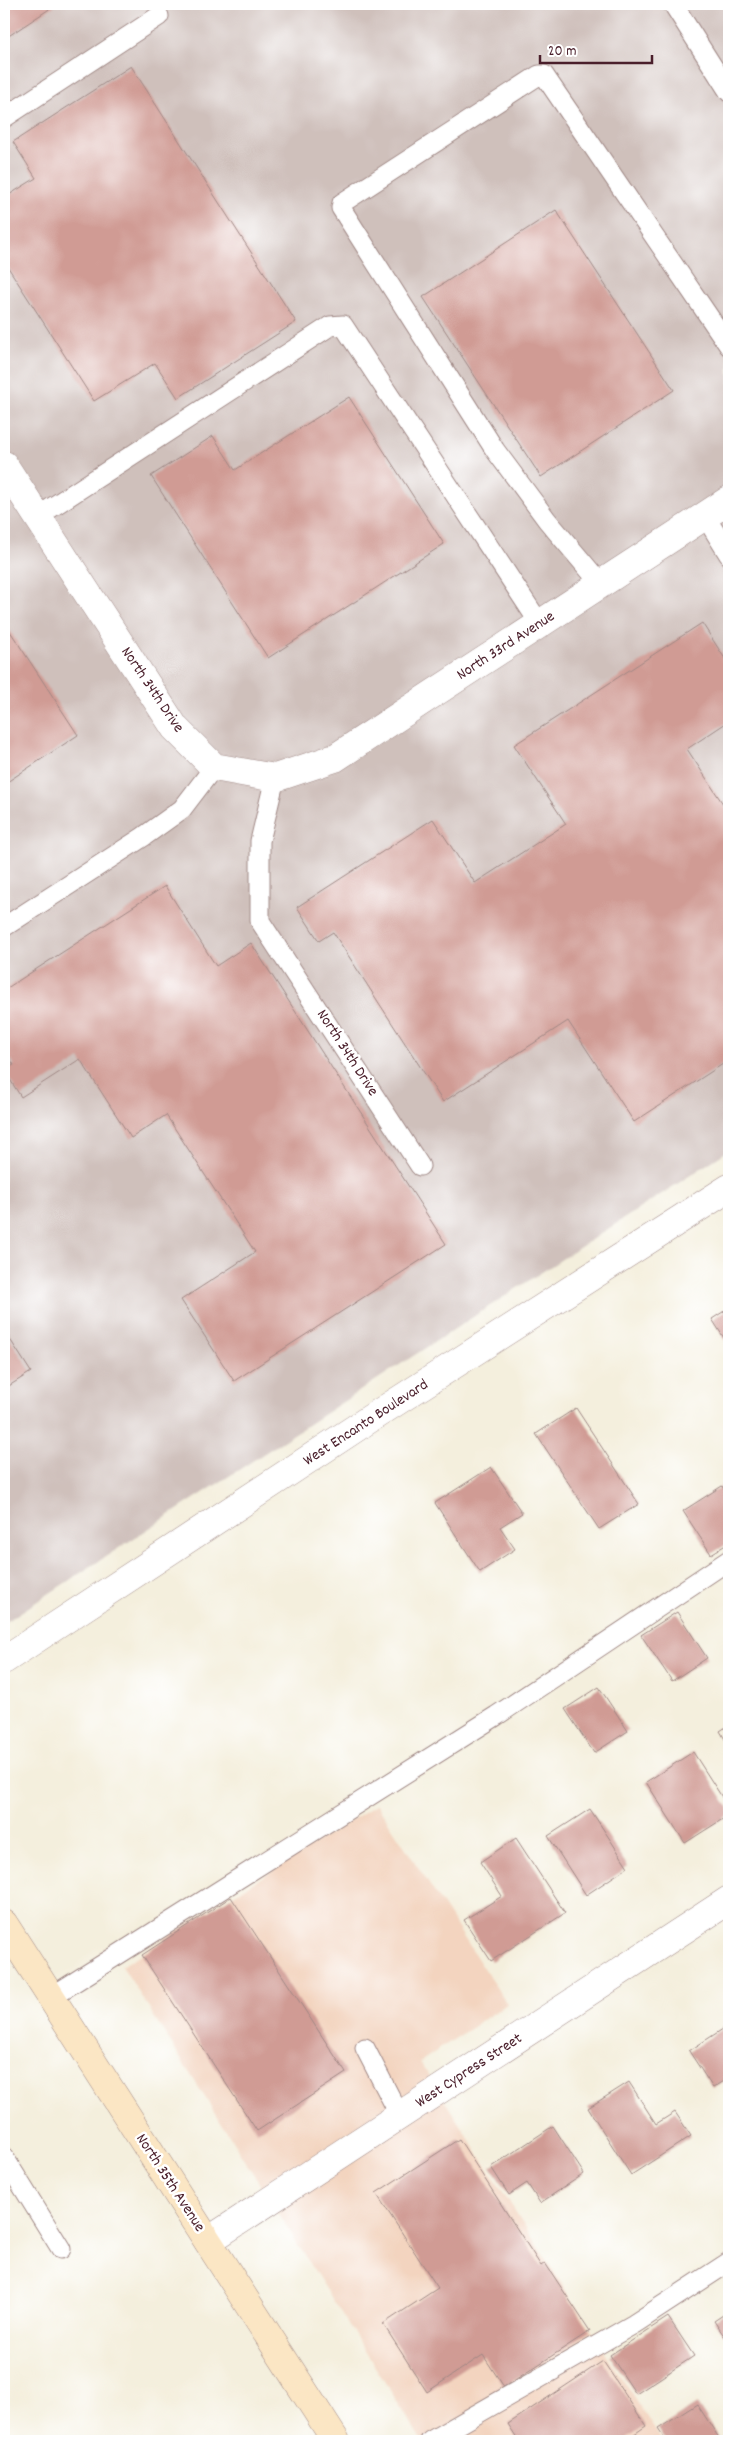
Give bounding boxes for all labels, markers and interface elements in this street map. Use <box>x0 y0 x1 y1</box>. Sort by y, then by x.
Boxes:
scale bar <box>540 32 653 64</box>
text: 20 m <box>548 41 576 63</box>
street label: North 33rd Avenue <box>452 606 560 686</box>
street label: North 34th Drive <box>115 642 189 738</box>
street label: North 34th Drive <box>310 1005 384 1101</box>
street label: West Encanto Boulevard <box>299 1374 433 1472</box>
street label: West Cypress Street <box>411 2028 527 2114</box>
street label: North 35th Avenue <box>130 2129 210 2237</box>

